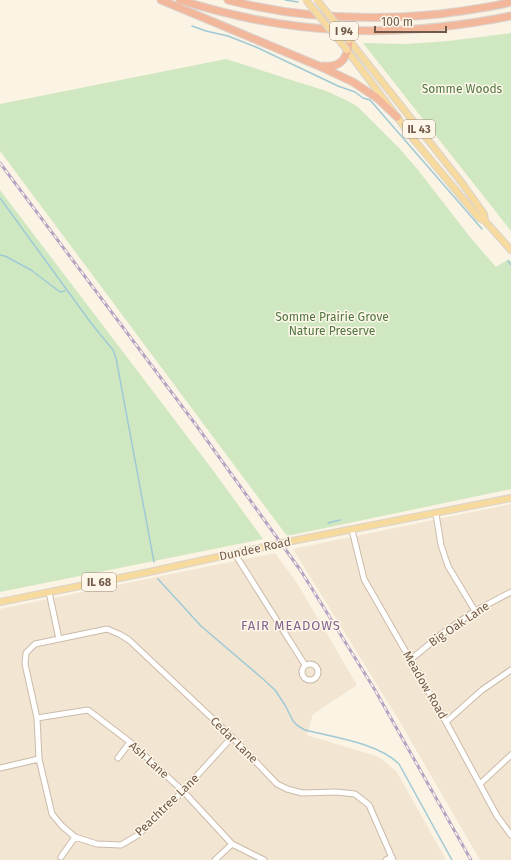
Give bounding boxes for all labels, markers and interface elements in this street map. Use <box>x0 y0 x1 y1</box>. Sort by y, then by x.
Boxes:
scale bar <box>375 8 446 34</box>
text: 100 m <box>381 15 413 29</box>
road number: I 94 <box>330 22 358 40</box>
park label: Somme Woods <box>422 82 503 96</box>
road number: IL 43 <box>403 120 435 138</box>
park label: Somme Prairie Grove Nature Preserve <box>275 310 389 338</box>
street label: Dundee Road <box>218 535 292 563</box>
road number: IL 68 <box>82 573 116 591</box>
street label: Big Oak Lane <box>426 599 492 649</box>
district label: FAIR MEADOWS <box>241 618 341 633</box>
street label: Meadow Road <box>400 649 450 721</box>
street label: Cedar Lane <box>207 714 261 766</box>
street label: Ash Lane <box>126 739 172 781</box>
street label: Peachtree Lane <box>132 771 202 839</box>

